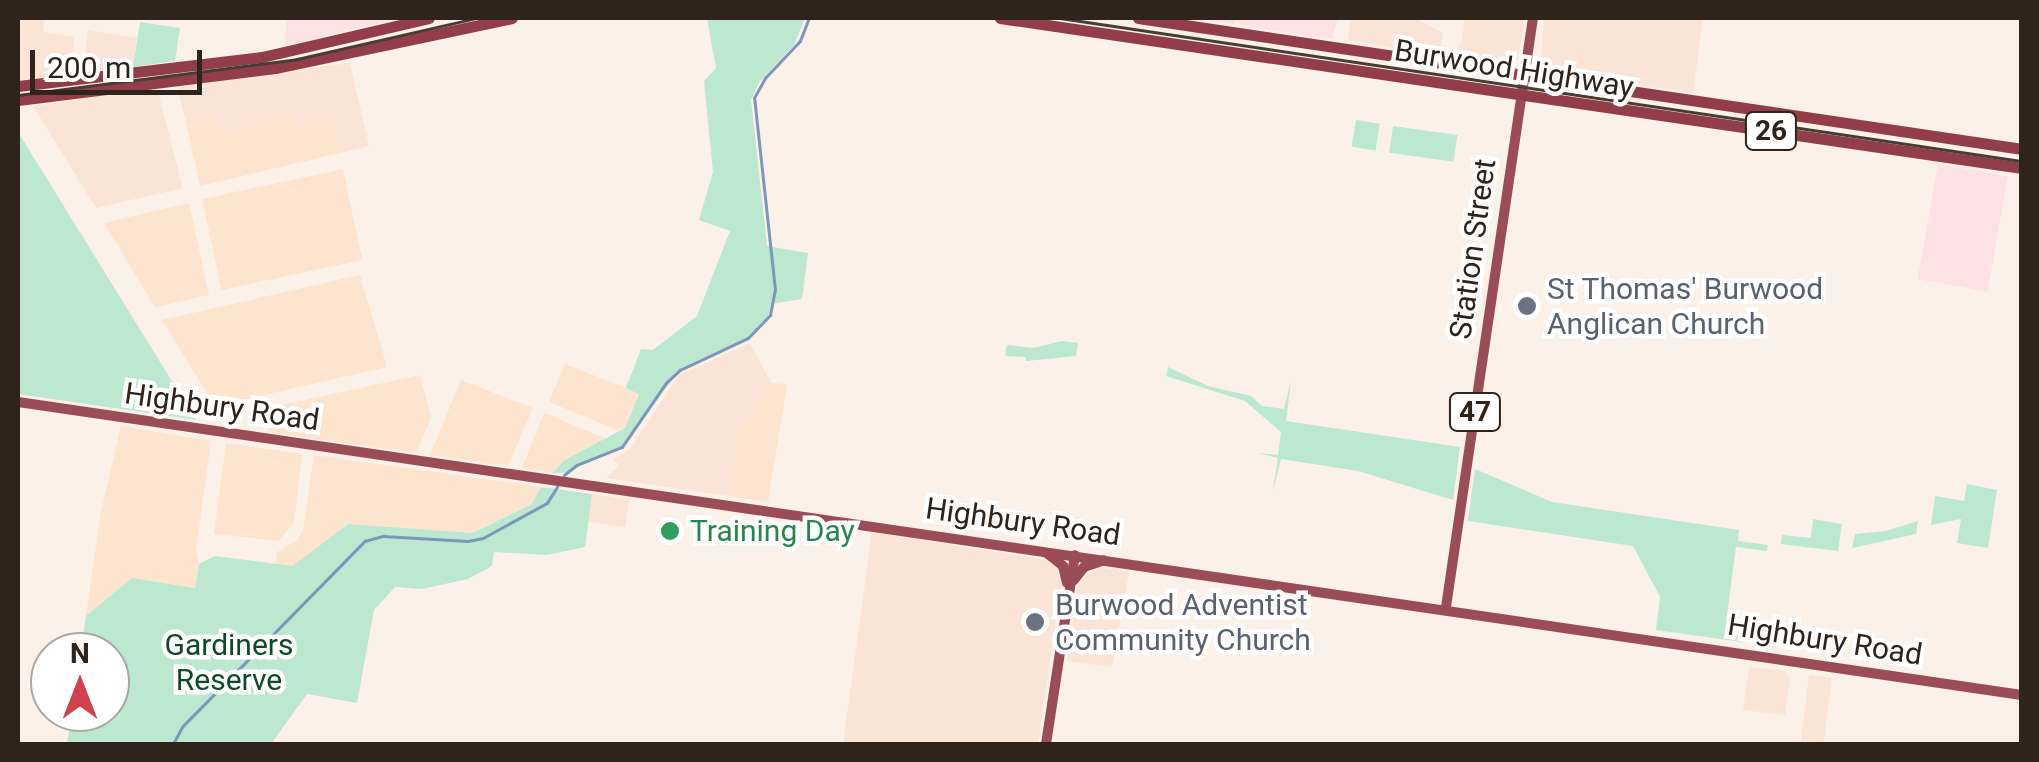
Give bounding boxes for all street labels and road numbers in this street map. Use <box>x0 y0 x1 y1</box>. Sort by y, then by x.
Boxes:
street label: Burwood Highway <box>1392 32 1636 106</box>
road number: 26 <box>1744 108 1798 154</box>
street label: Station Street <box>1443 157 1503 341</box>
street label: Highbury Road <box>122 376 322 438</box>
road number: 47 <box>1448 389 1502 435</box>
street label: Highbury Road <box>923 491 1123 553</box>
street label: Highbury Road <box>1725 607 1925 673</box>

